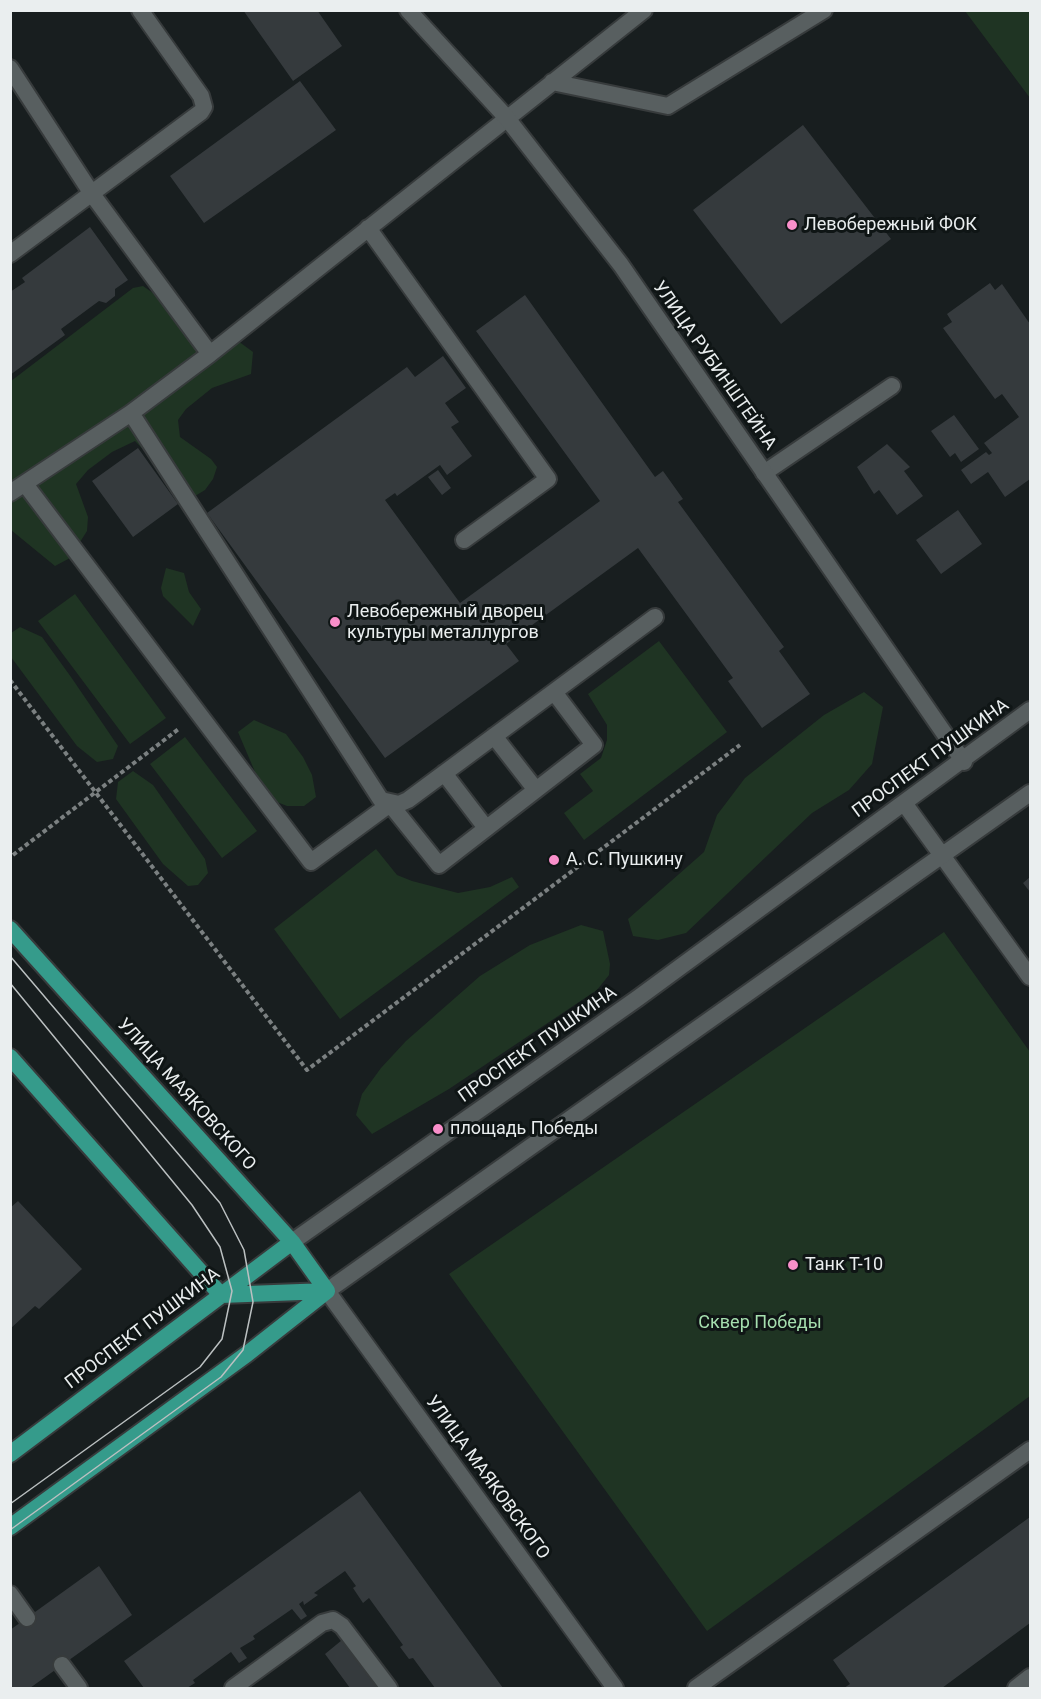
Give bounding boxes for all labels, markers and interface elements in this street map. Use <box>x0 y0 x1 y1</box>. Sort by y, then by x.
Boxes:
place label: Левобережный ФОК <box>804 214 977 236</box>
marker: Левобережный ФОК <box>785 218 799 232</box>
street label: УЛИЦА РУБИНШТЕЙНА <box>648 278 780 454</box>
place label: Левобережный дворец культуры металлургов <box>347 601 544 644</box>
marker: Левобережный дворец культуры металлургов <box>328 615 342 629</box>
street label: ПРОСПЕКТ ПУШКИНА <box>848 695 1014 823</box>
place label: А. С. Пушкину <box>566 849 683 871</box>
marker: А. С. Пушкину <box>547 853 561 867</box>
street label: ПРОСПЕКТ ПУШКИНА <box>455 982 621 1108</box>
street label: УЛИЦА МАЯКОВСКОГО <box>112 1015 260 1175</box>
place label: площадь Победы <box>450 1118 598 1140</box>
marker: площадь Победы <box>431 1122 445 1136</box>
place label: Танк Т-10 <box>805 1254 883 1276</box>
marker: Танк Т-10 <box>786 1258 800 1272</box>
street label: ПРОСПЕКТ ПУШКИНА <box>61 1264 225 1394</box>
park label: Сквер Победы <box>698 1312 822 1334</box>
street label: УЛИЦА МАЯКОВСКОГО <box>420 1392 554 1564</box>

